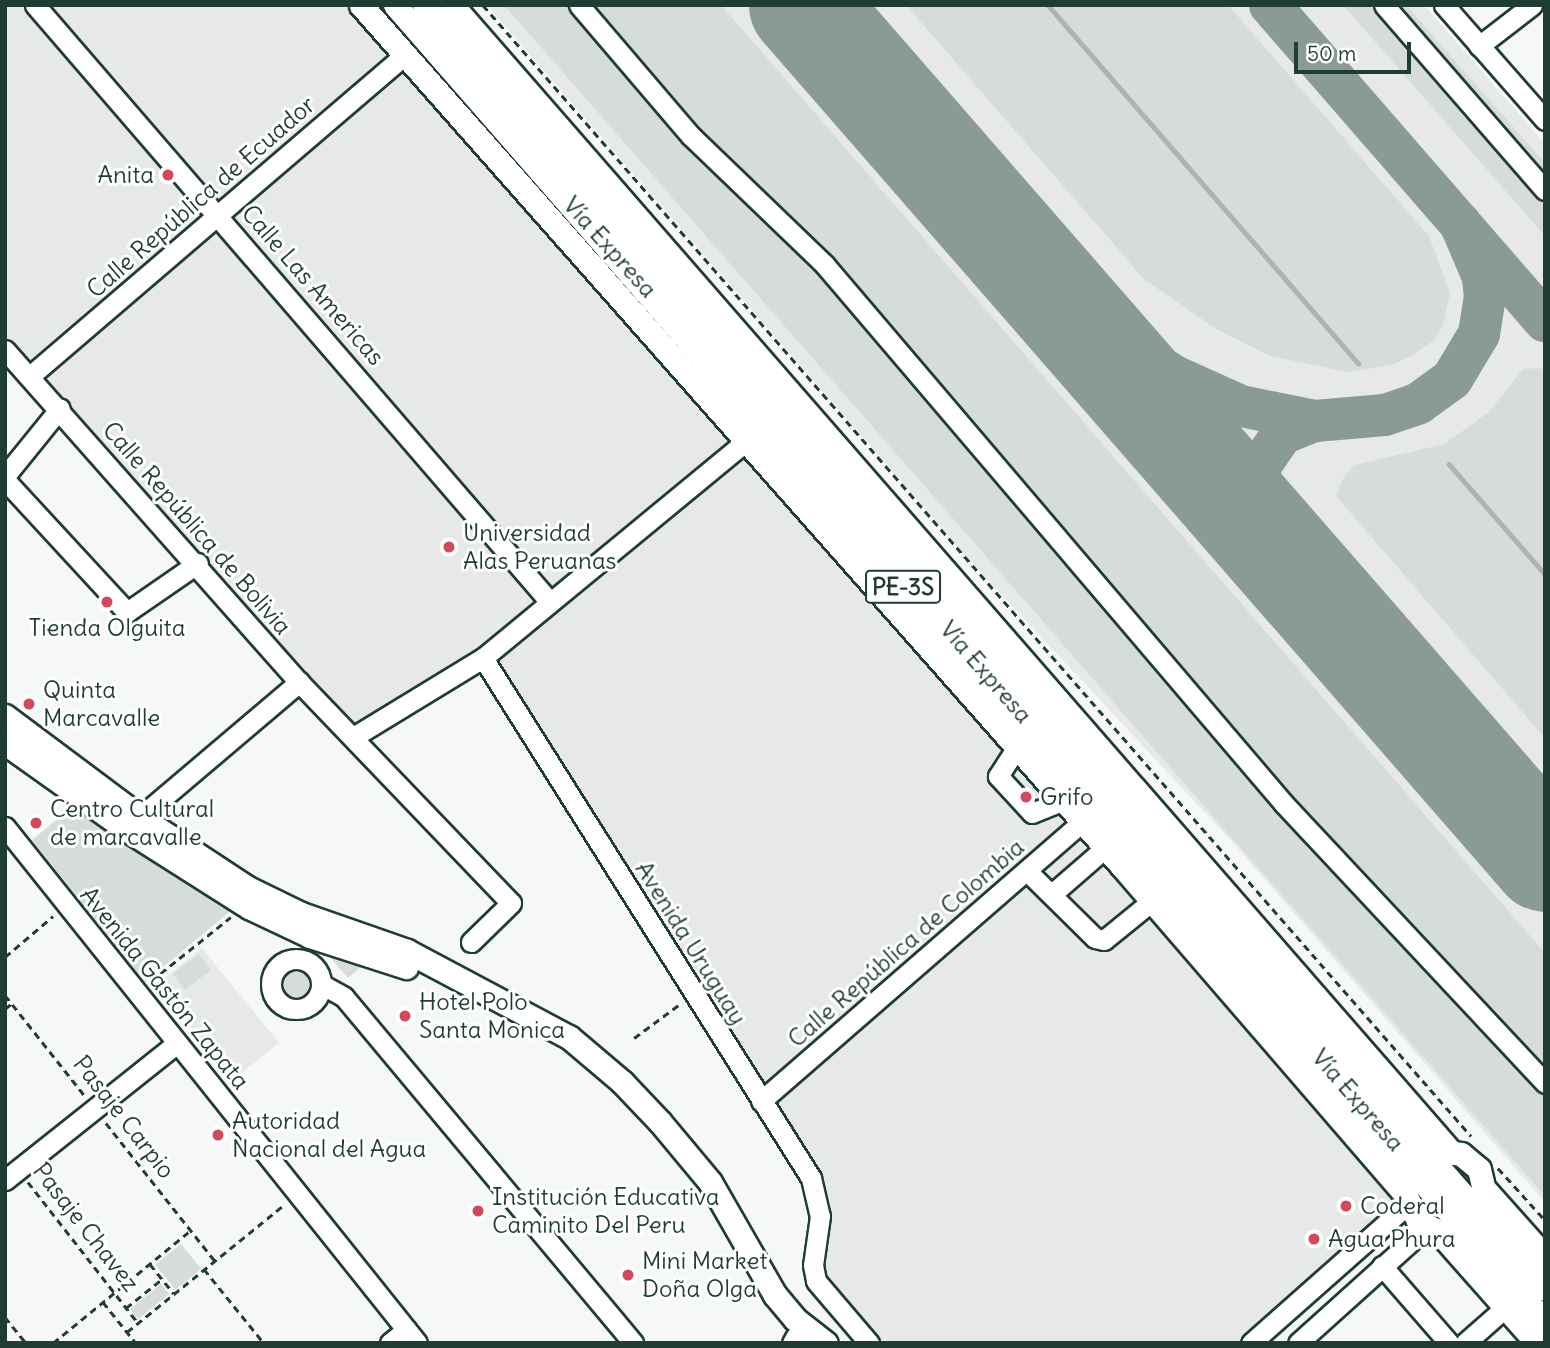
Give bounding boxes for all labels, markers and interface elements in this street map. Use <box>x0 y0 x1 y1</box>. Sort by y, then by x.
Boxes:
scale bar <box>1298 28 1415 72</box>
text: 50 m <box>1307 40 1356 67</box>
street label: Calle República de Ecuador <box>81 90 321 304</box>
place label: Anita <box>98 161 154 189</box>
marker: Anita <box>160 167 176 183</box>
street label: Vía Expresa <box>557 191 663 303</box>
street label: Calle Las Americas <box>235 199 391 371</box>
street label: Calle República de Bolivia <box>97 416 297 640</box>
place label: Universidad Alas Peruanas <box>463 519 617 575</box>
marker: Universidad Alas Peruanas <box>441 539 457 555</box>
road number: PE-3S <box>864 568 942 607</box>
marker: Tienda Olguita <box>99 594 115 610</box>
place label: Tienda Olguita <box>29 614 185 642</box>
street label: Vía Expresa <box>934 615 1038 729</box>
place label: Quinta Marcavalle <box>43 676 160 732</box>
marker: Quinta Marcavalle <box>21 696 37 712</box>
place label: Grifo <box>1040 783 1094 811</box>
marker: Grifo <box>1018 789 1034 805</box>
place label: Centro Cultural de marcavalle <box>50 795 214 851</box>
marker: Centro Cultural de marcavalle <box>28 815 44 831</box>
street label: Calle República de Colombia <box>782 833 1030 1053</box>
street label: Avenida Uruguay <box>629 856 753 1030</box>
street label: Avenida Gastón Zapata <box>75 881 255 1095</box>
place label: Hotel Polo Santa Monica <box>419 988 565 1044</box>
marker: Hotel Polo Santa Monica <box>397 1008 413 1024</box>
street label: Vía Expresa <box>1306 1043 1410 1157</box>
street label: Pasaje Carpio <box>67 1050 181 1184</box>
place label: Autoridad Nacional del Agua <box>232 1107 426 1163</box>
marker: Autoridad Nacional del Agua <box>210 1127 226 1143</box>
street label: Pasaje Chavez <box>27 1157 145 1297</box>
place label: Institución Educativa Caminito Del Peru <box>492 1183 719 1239</box>
place label: Coderal <box>1360 1192 1445 1220</box>
marker: Coderal <box>1338 1198 1354 1214</box>
marker: Institución Educativa Caminito Del Peru <box>470 1203 486 1219</box>
place label: Agua Phura <box>1328 1225 1456 1253</box>
marker: Agua Phura <box>1306 1231 1322 1247</box>
place label: Mini Market Doña Olga <box>642 1247 768 1303</box>
marker: Mini Market Doña Olga <box>620 1267 636 1283</box>

